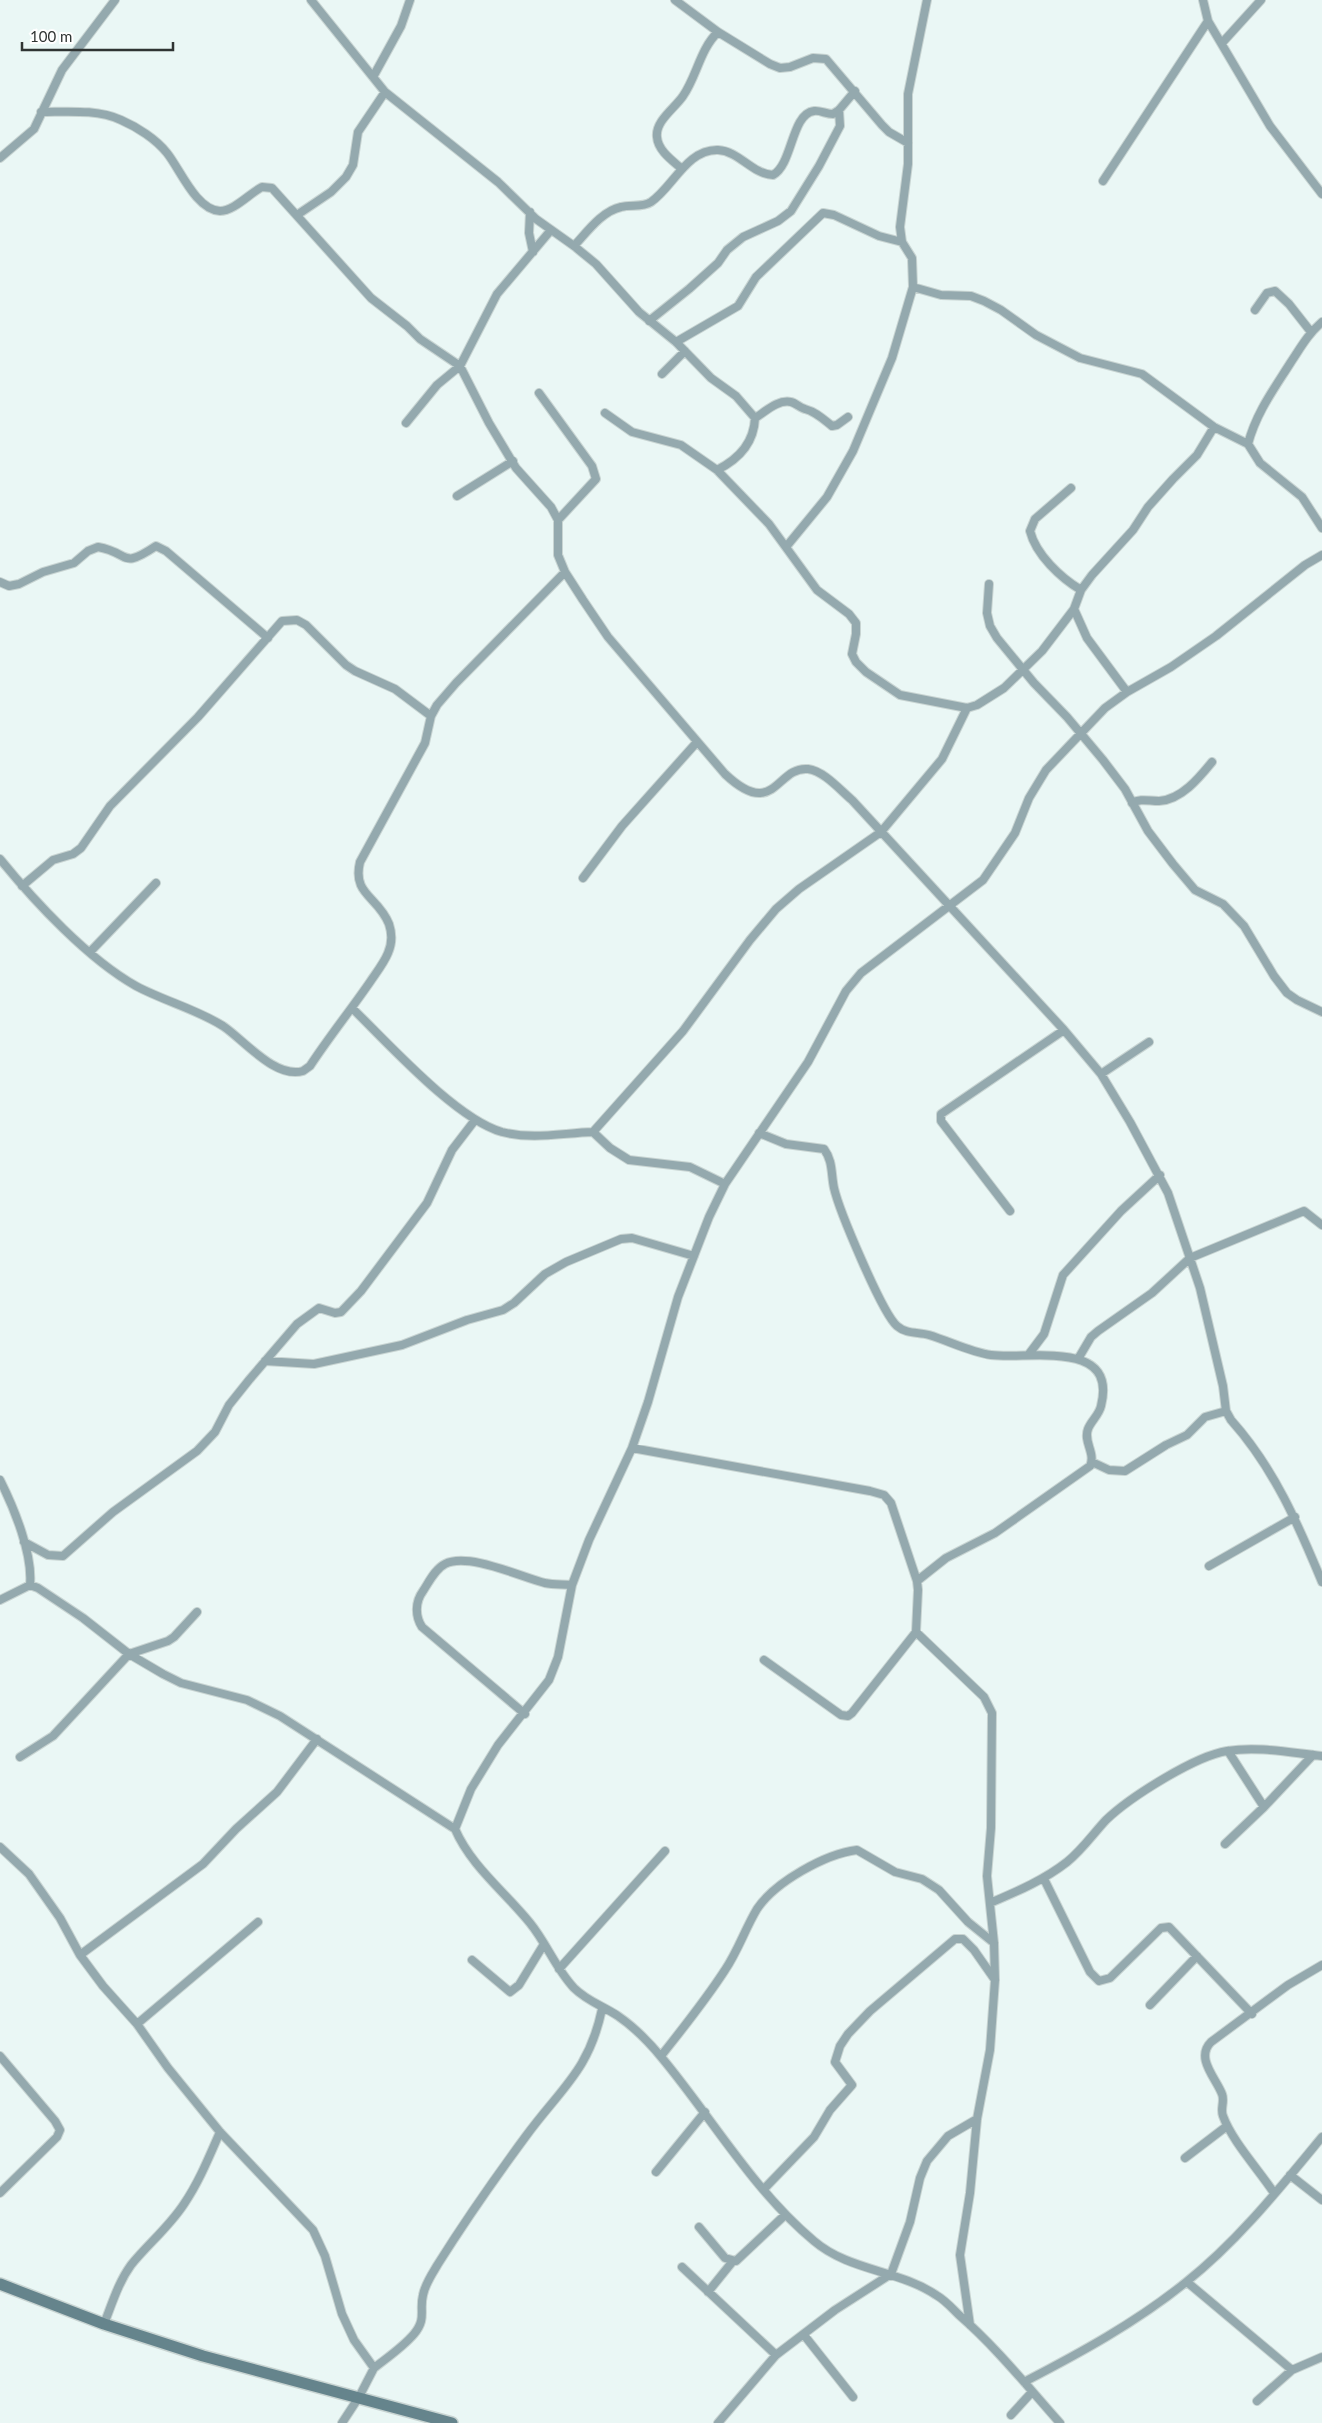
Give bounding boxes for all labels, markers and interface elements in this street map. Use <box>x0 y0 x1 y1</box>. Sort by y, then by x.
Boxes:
scale bar <box>22 20 174 52</box>
text: 100 m <box>30 27 72 45</box>

